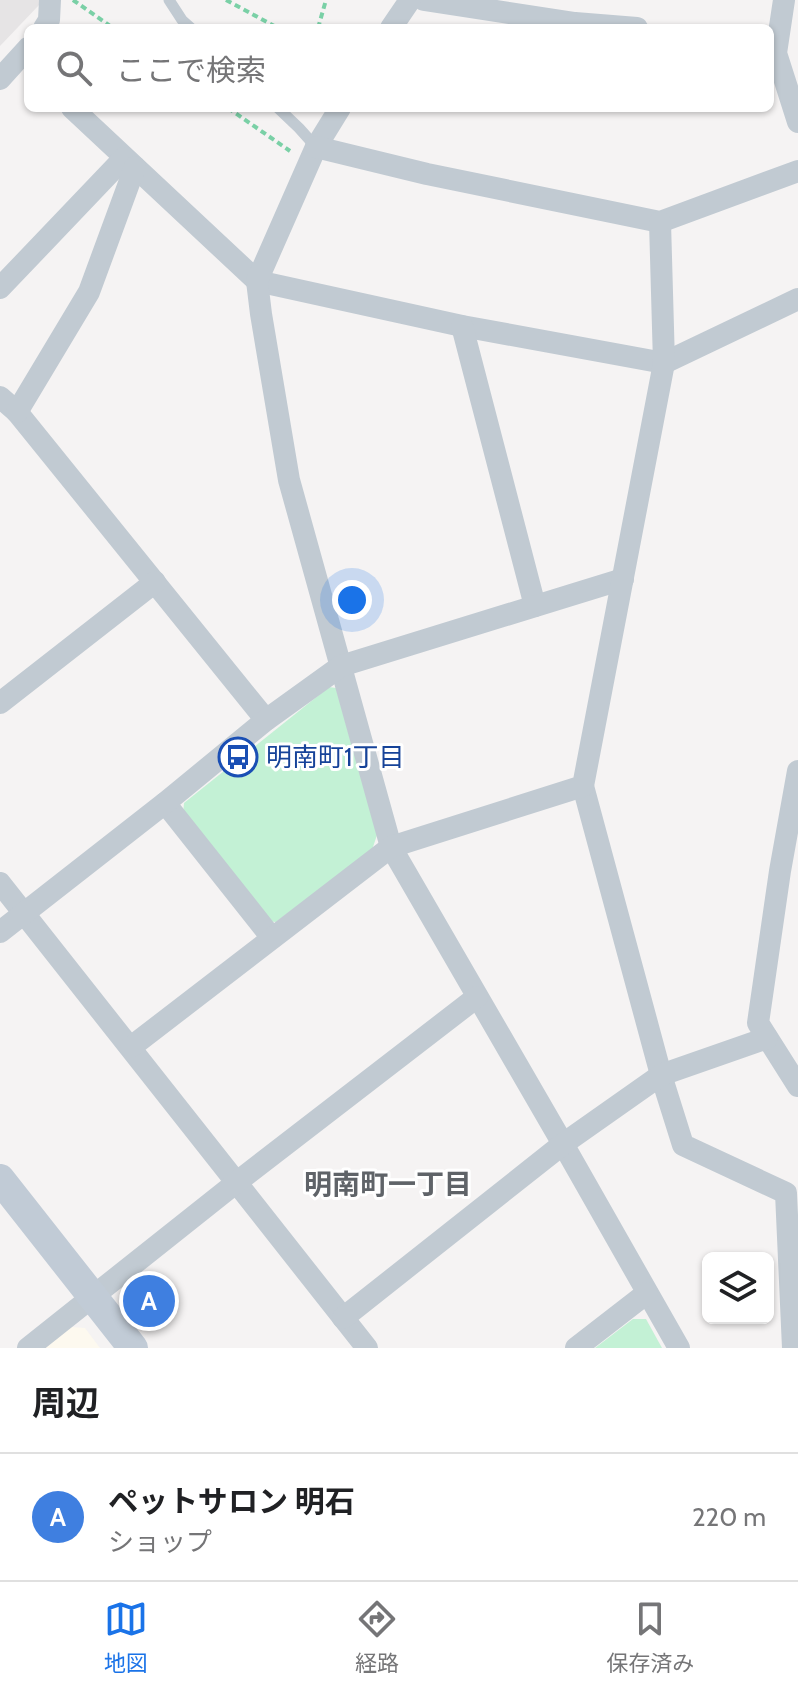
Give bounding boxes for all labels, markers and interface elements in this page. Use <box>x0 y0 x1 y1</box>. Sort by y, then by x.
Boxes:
search box <box>24 24 774 112</box>
icon: search <box>52 46 96 90</box>
text: ここで検索 <box>116 52 266 89</box>
your location <box>332 580 372 620</box>
bus stop icon: 明南町1丁目 <box>217 736 259 778</box>
place label: 明南町1丁目 <box>266 741 404 773</box>
district label: 明南町一丁目 <box>304 1167 472 1201</box>
map controls <box>702 1252 774 1324</box>
button: layers <box>702 1252 774 1324</box>
pin: A <box>123 1271 175 1331</box>
text: 周辺 <box>32 1382 100 1424</box>
text: ペットサロン 明石 <box>108 1483 355 1520</box>
text: A <box>50 1501 66 1533</box>
text: 220 m <box>692 1501 766 1533</box>
text: ショップ <box>108 1526 212 1558</box>
tab: 地図 <box>104 1597 148 1677</box>
tab: 経路 <box>355 1597 399 1677</box>
tab: 保存済み <box>606 1597 694 1677</box>

